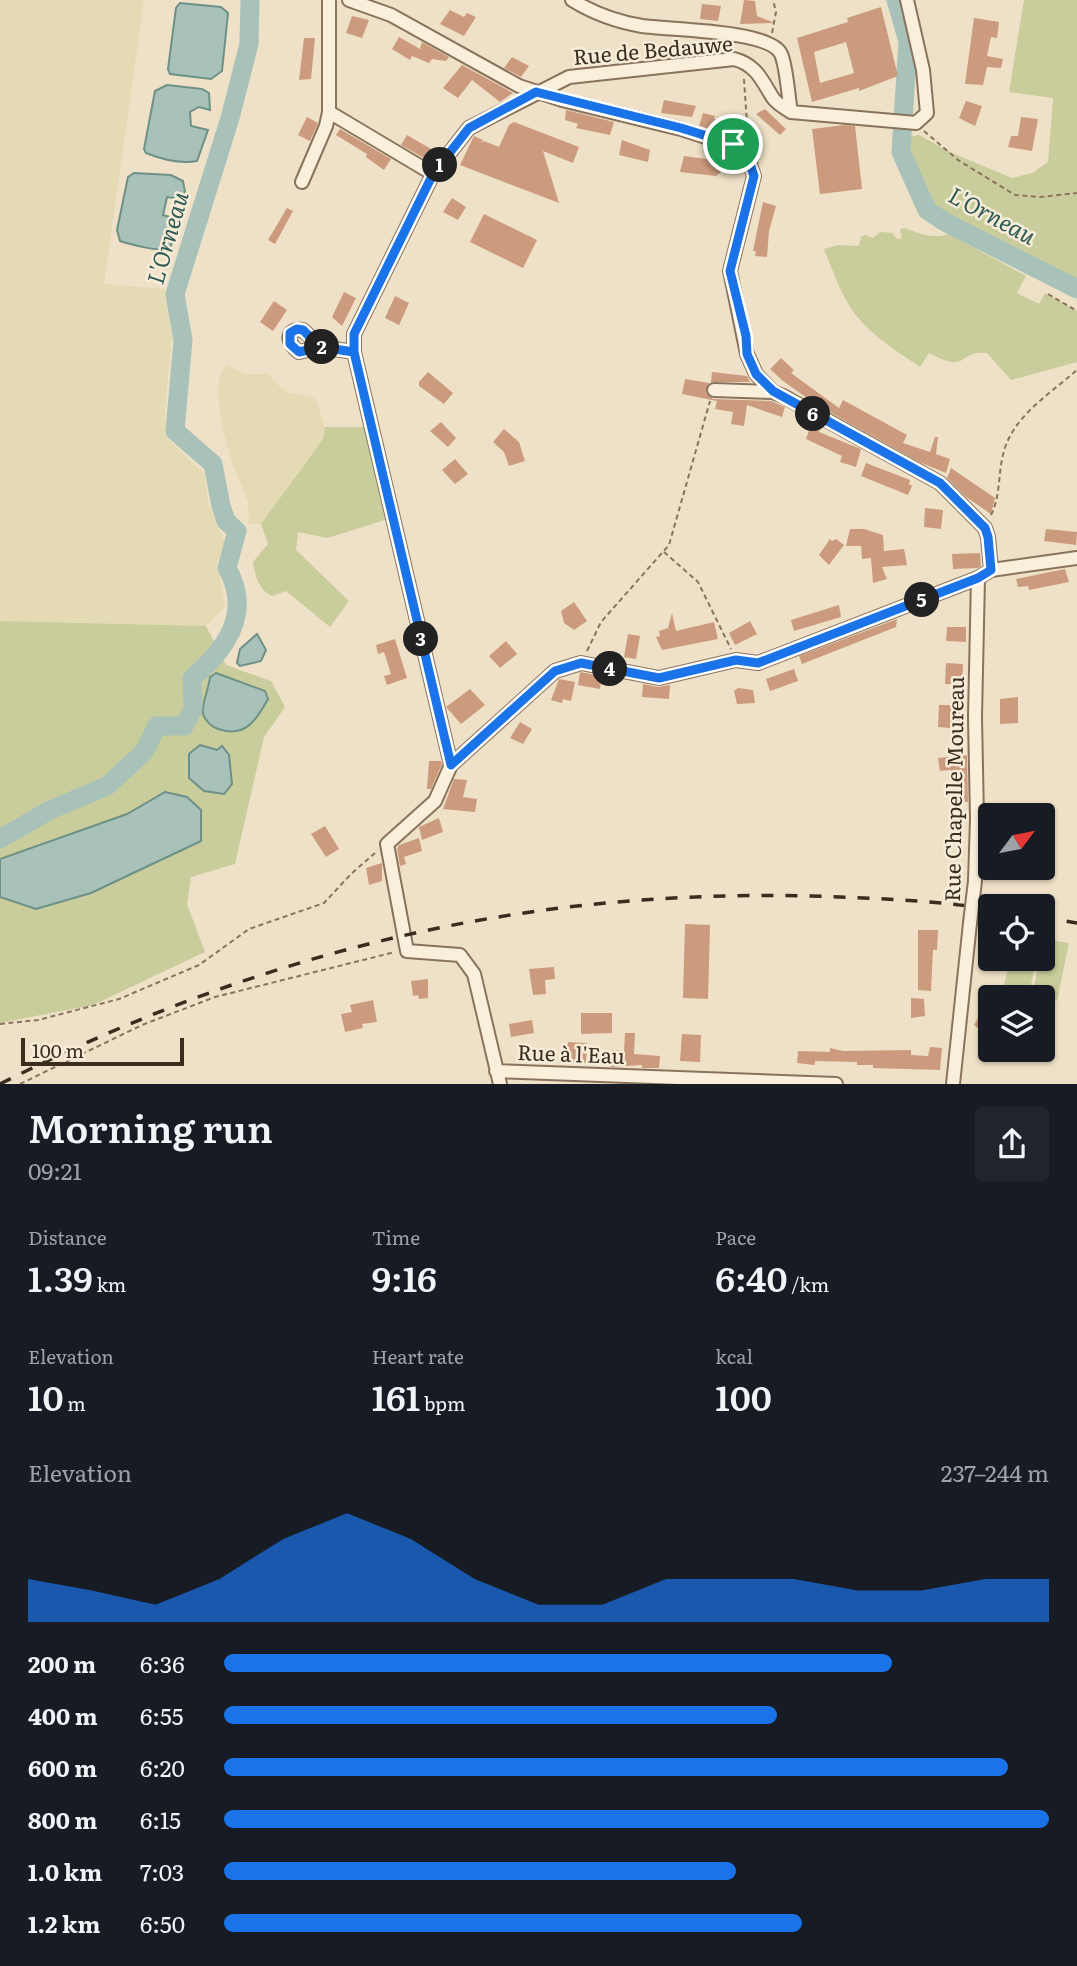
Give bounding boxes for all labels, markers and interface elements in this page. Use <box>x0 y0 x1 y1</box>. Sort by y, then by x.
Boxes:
street label: Rue de Bedauwe <box>572 26 734 71</box>
pin <box>703 114 763 174</box>
icon: arrive <box>714 125 752 163</box>
pin: 1 <box>422 148 458 182</box>
text: 1 <box>436 150 443 178</box>
water label: L'Orneau <box>943 177 1043 252</box>
water label: L'Orneau <box>137 187 196 288</box>
pin: 2 <box>304 330 340 364</box>
text: 2 <box>316 332 327 360</box>
pin: 6 <box>796 396 830 432</box>
text: 6 <box>807 399 818 427</box>
pin: 5 <box>904 582 940 618</box>
text: 5 <box>916 585 927 613</box>
pin: 3 <box>404 622 438 656</box>
text: 3 <box>415 624 426 652</box>
pin: 4 <box>592 652 628 686</box>
text: 4 <box>604 654 615 682</box>
street label: Rue Chapelle Moureau <box>935 676 970 902</box>
north arrow <box>978 803 1055 880</box>
map controls <box>978 803 1055 1062</box>
button: locate <box>978 894 1055 971</box>
button: layers <box>978 985 1055 1062</box>
scale bar <box>21 1035 184 1067</box>
street label: Rue à l'Eau <box>517 1035 625 1070</box>
text: 100 m <box>32 1036 84 1064</box>
text: Morning run <box>28 1098 273 1155</box>
button: share <box>975 1107 1049 1181</box>
text: 09:21 <box>28 1153 82 1187</box>
text: Distance <box>28 1223 107 1251</box>
text: Time <box>372 1223 420 1251</box>
text: Pace <box>715 1223 756 1251</box>
text: 1.39 <box>28 1251 93 1303</box>
text: 9:16 <box>372 1251 437 1303</box>
text: 6:40 <box>715 1251 787 1303</box>
text: km <box>93 1270 126 1298</box>
text: /km <box>787 1270 829 1298</box>
text: Elevation <box>28 1342 114 1370</box>
text: Heart rate <box>372 1342 464 1370</box>
text: kcal <box>715 1342 753 1370</box>
text: 10 <box>28 1370 63 1422</box>
text: 161 <box>372 1370 420 1422</box>
text: 100 <box>715 1370 772 1422</box>
text: m <box>63 1389 86 1417</box>
text: bpm <box>420 1389 465 1417</box>
text: Elevation <box>28 1455 132 1489</box>
text: 237–244 m <box>941 1455 1049 1489</box>
text: 200 m <box>28 1646 96 1680</box>
text: 6:36 <box>140 1646 185 1680</box>
text: 400 m <box>28 1698 98 1732</box>
text: 6:55 <box>140 1698 183 1732</box>
text: 600 m <box>28 1750 97 1784</box>
text: 6:20 <box>140 1750 185 1784</box>
text: 800 m <box>28 1802 97 1836</box>
text: 6:15 <box>140 1802 181 1836</box>
text: 1.0 km <box>28 1854 102 1888</box>
text: 7:03 <box>140 1854 184 1888</box>
text: 1.2 km <box>28 1906 100 1940</box>
text: 6:50 <box>140 1906 185 1940</box>

